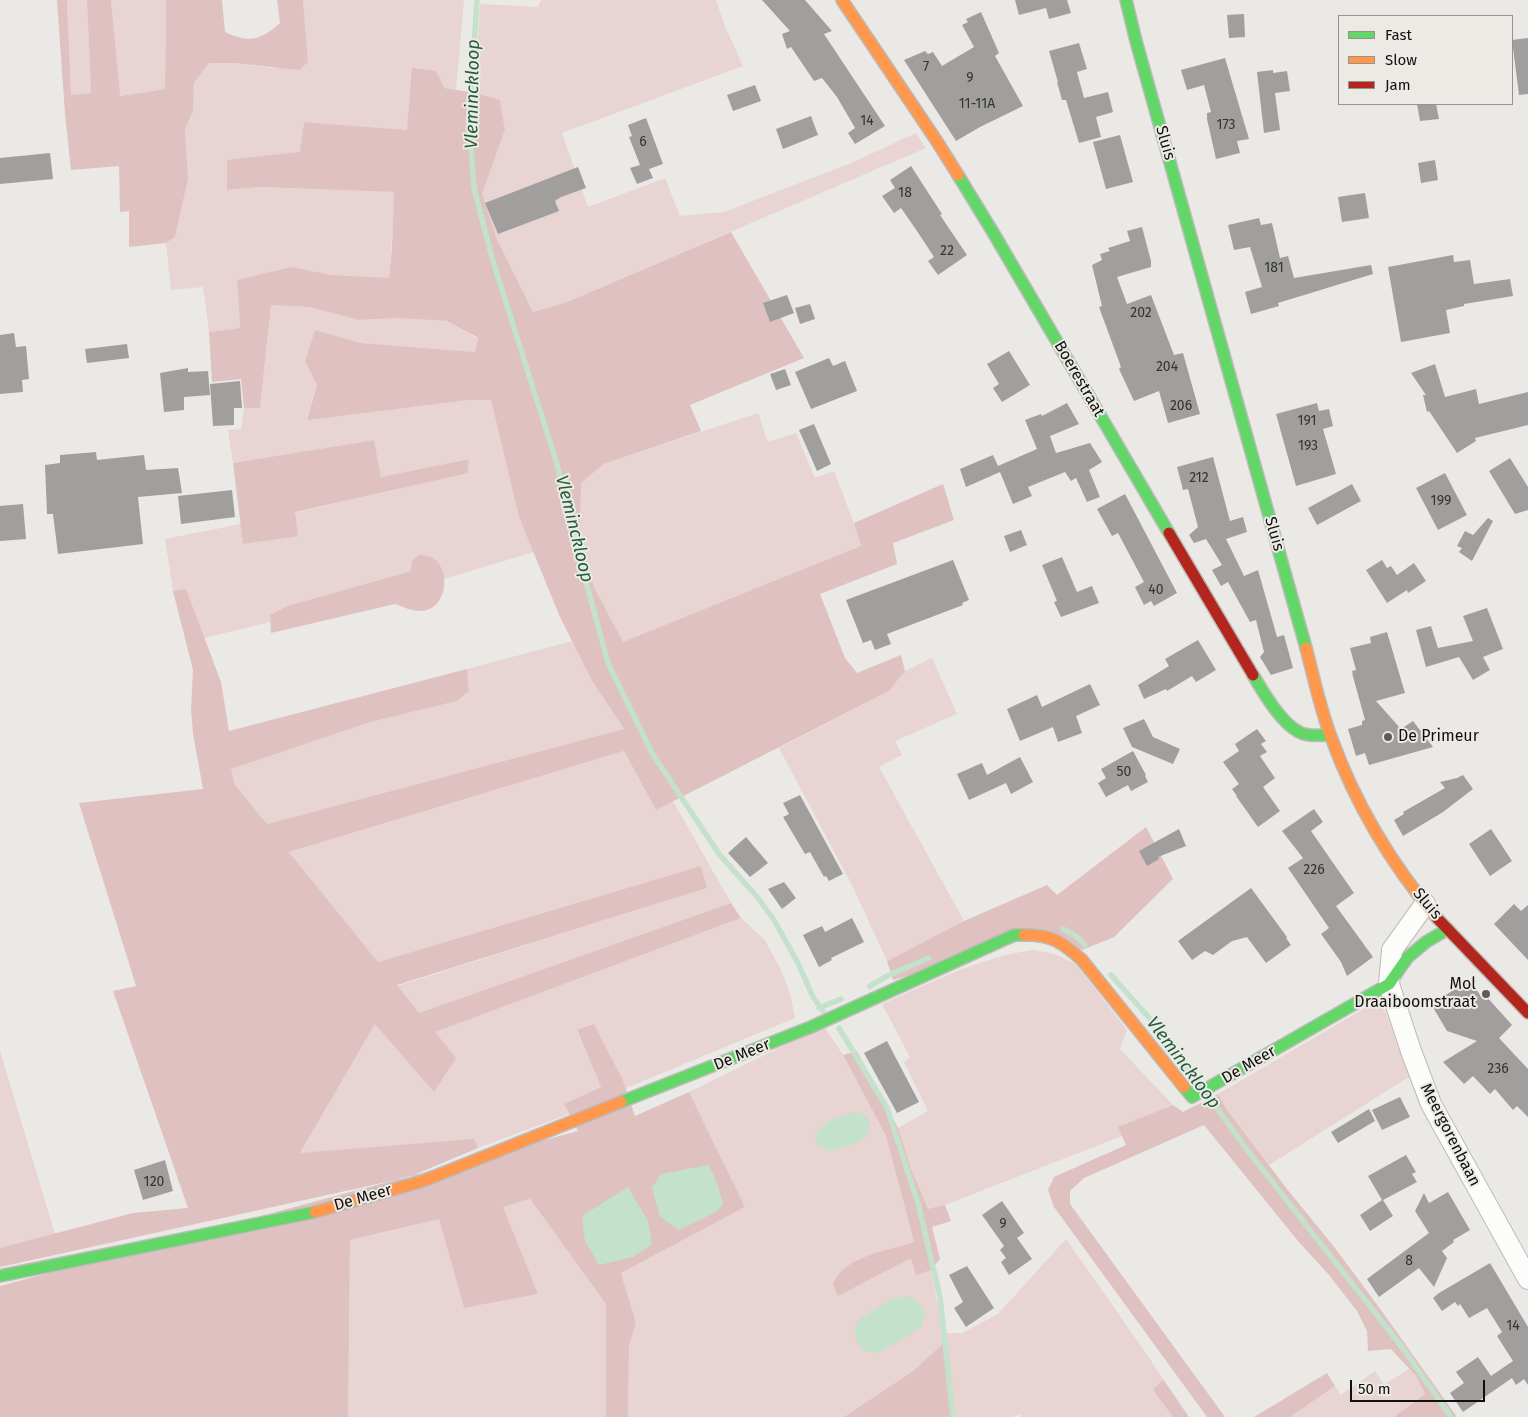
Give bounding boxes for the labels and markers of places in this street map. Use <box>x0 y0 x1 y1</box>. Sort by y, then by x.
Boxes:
place label: De Primeur <box>1398 727 1479 747</box>
marker: De Primeur <box>1382 731 1394 743</box>
place label: Mol Draaiboomstraat <box>1354 975 1476 1013</box>
marker: Mol Draaiboomstraat <box>1480 988 1492 1000</box>

